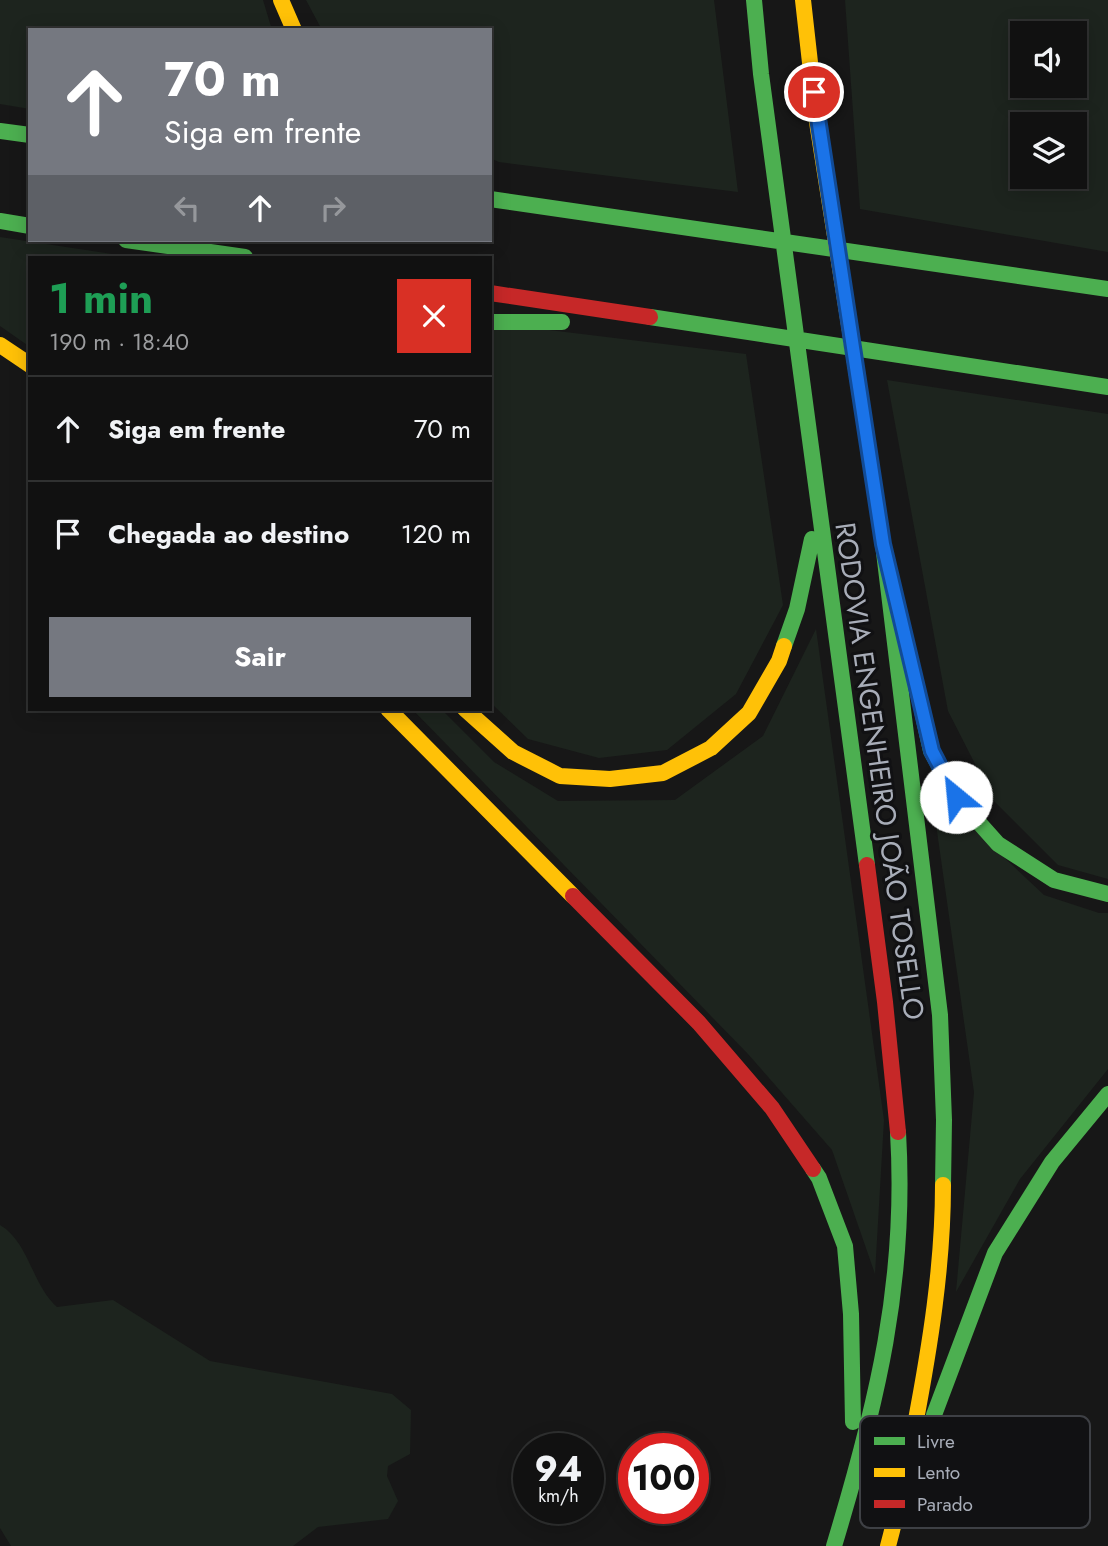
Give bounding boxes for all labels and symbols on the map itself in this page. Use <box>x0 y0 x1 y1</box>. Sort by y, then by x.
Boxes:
pin <box>784 62 844 122</box>
street label: RODOVIA ENGENHEIRO JOÃO TOSELLO <box>824 520 935 1022</box>
position arrow <box>919 760 993 834</box>
legend <box>860 1416 1090 1528</box>
text: Livre <box>917 1428 955 1455</box>
speed limit sign: 100 <box>618 1433 709 1524</box>
text: Lento <box>917 1459 960 1486</box>
text: Parado <box>917 1491 973 1518</box>

